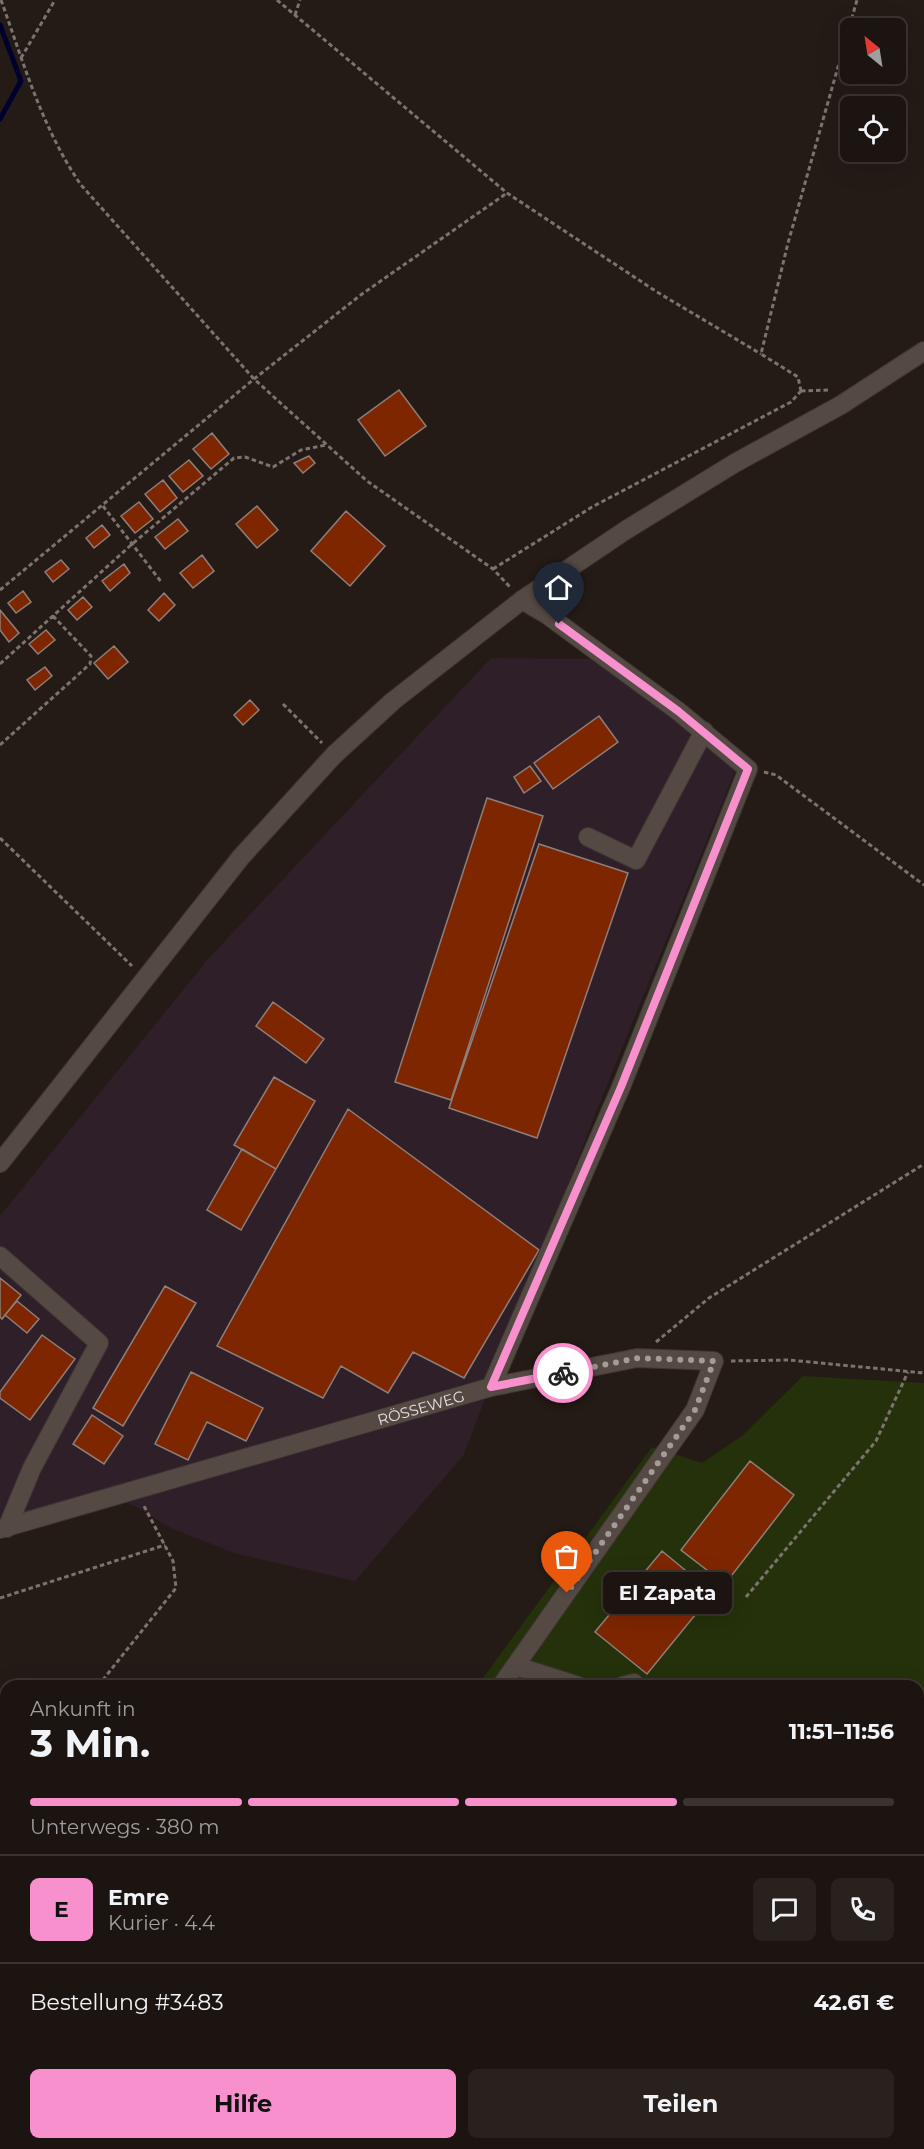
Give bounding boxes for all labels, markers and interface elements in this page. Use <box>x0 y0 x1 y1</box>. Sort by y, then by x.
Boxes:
north arrow <box>840 18 906 84</box>
map controls <box>840 18 906 162</box>
button: locate <box>840 96 906 162</box>
pin <box>533 562 584 624</box>
icon: home <box>542 571 575 604</box>
courier <box>533 1343 593 1403</box>
icon: bike <box>547 1357 580 1390</box>
street label: RÖSSEWEG <box>375 1386 467 1429</box>
pin <box>541 1531 592 1593</box>
icon: bag <box>550 1540 583 1573</box>
callout: El Zapata <box>603 1572 732 1614</box>
text: El Zapata <box>619 1581 716 1605</box>
text: Ankunft in <box>30 1697 136 1721</box>
text: 11:51–11:56 <box>789 1718 894 1745</box>
text: 3 Min. <box>30 1719 150 1767</box>
text: Unterwegs · 380 m <box>30 1815 220 1839</box>
button: chat <box>753 1878 816 1941</box>
button: phone <box>831 1878 894 1941</box>
text: Emre <box>108 1884 169 1911</box>
text: E <box>54 1896 69 1923</box>
text: Kurier · 4.4 <box>108 1911 215 1935</box>
text: Bestellung #3483 <box>30 1989 224 2016</box>
text: 42.61 € <box>813 1989 894 2016</box>
button: Hilfe <box>30 2069 456 2138</box>
button: Teilen <box>468 2069 894 2138</box>

